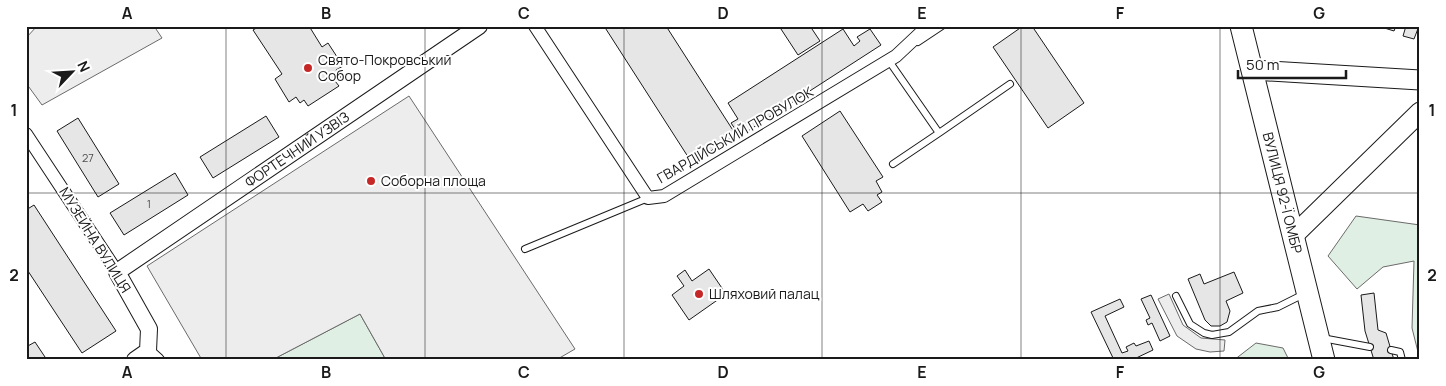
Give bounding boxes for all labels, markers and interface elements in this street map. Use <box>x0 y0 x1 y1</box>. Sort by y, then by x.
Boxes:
text: A <box>122 2 133 24</box>
text: B <box>321 2 331 24</box>
text: C <box>518 2 530 24</box>
text: D <box>717 2 729 24</box>
text: E <box>917 2 927 24</box>
text: F <box>1116 2 1125 24</box>
text: G <box>1313 2 1325 24</box>
north arrow <box>48 48 98 98</box>
scale bar <box>1238 48 1346 80</box>
place label: Свято-Покровський Собор <box>318 50 451 85</box>
text: 50 m <box>1246 54 1280 75</box>
text: N <box>73 58 95 75</box>
marker: Свято-Покровський Собор <box>302 62 314 74</box>
street label: ГВАРДІЙСЬКИЙ ПРОВУЛОК <box>653 82 817 187</box>
text: 1 <box>10 99 18 121</box>
text: 1 <box>1428 99 1436 121</box>
street label: ФОРТЕЧНИЙ УЗВІЗ <box>241 107 353 191</box>
street label: ВУЛИЦЯ 92-Ї ОМБР <box>1259 130 1307 256</box>
house number: 27 <box>82 150 94 165</box>
place label: Соборна площа <box>381 171 486 190</box>
marker: Соборна площа <box>365 175 377 187</box>
street label: МУЗЕЙНА ВУЛИЦЯ <box>55 183 136 296</box>
house number: 1 <box>147 196 151 211</box>
text: 2 <box>9 264 19 286</box>
text: 2 <box>1427 264 1437 286</box>
place label: Шляховий палац <box>709 284 820 303</box>
marker: Шляховий палац <box>693 288 705 300</box>
text: A <box>122 361 133 383</box>
text: B <box>321 361 331 383</box>
text: C <box>518 361 530 383</box>
text: D <box>717 361 729 383</box>
text: E <box>917 361 927 383</box>
text: F <box>1116 361 1125 383</box>
text: G <box>1313 361 1325 383</box>

